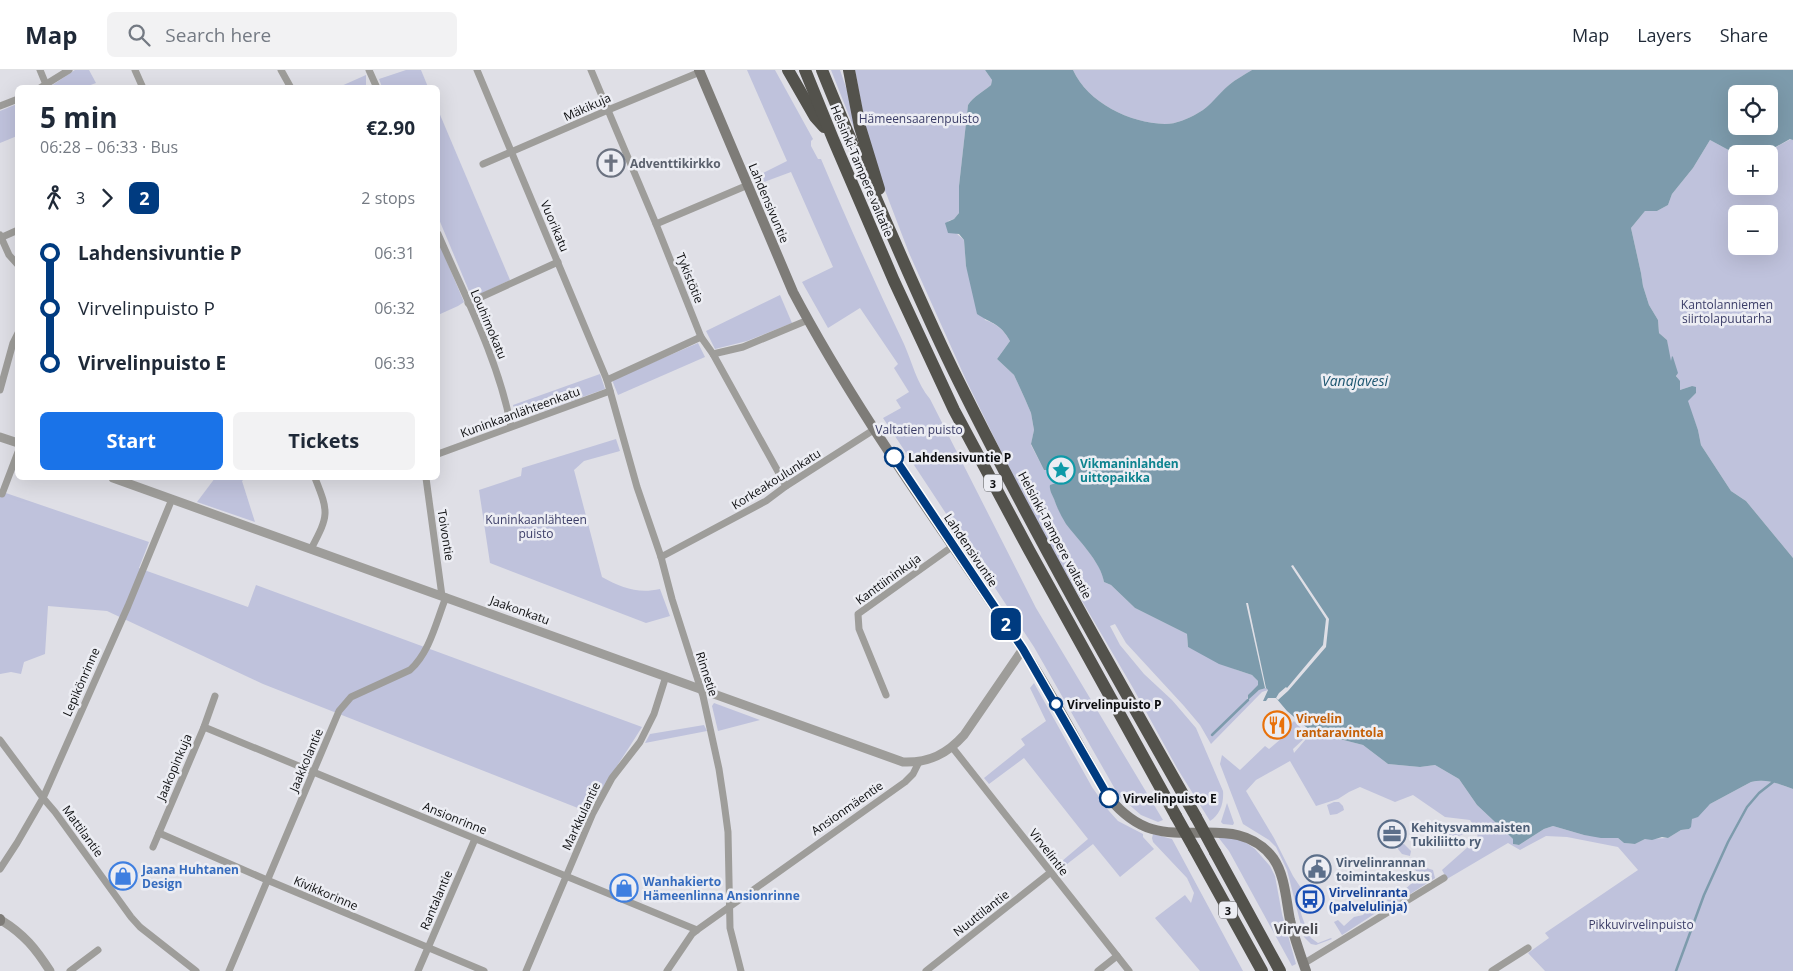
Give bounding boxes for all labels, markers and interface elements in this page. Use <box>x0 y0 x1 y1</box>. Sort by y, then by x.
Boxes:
search box <box>107 12 457 57</box>
text: Map <box>25 18 77 51</box>
icon: search <box>125 21 153 49</box>
text: Search here <box>165 22 271 48</box>
text: Map <box>1572 23 1609 47</box>
text: Layers <box>1637 23 1692 47</box>
text: Share <box>1720 23 1768 47</box>
map controls <box>1728 85 1778 255</box>
button: locate <box>1728 85 1778 135</box>
street label: Mäkikuja <box>561 89 613 125</box>
text: 5 min <box>40 98 118 136</box>
street label: Helsinki-Tampere valtatie <box>826 102 898 240</box>
park label: Hämeensaarenpuisto <box>859 110 979 127</box>
text: €2.90 <box>366 115 415 141</box>
text: 06:28 – 06:33 · Bus <box>40 136 178 158</box>
button: + <box>1728 145 1778 195</box>
church icon: Adventtikirkko <box>596 148 626 178</box>
place label: Adventtikirkko <box>630 155 721 172</box>
street label: Lahdensivuntie <box>745 160 794 246</box>
icon: walk <box>40 184 68 212</box>
icon: forward <box>93 184 121 212</box>
text: 2 <box>139 186 149 210</box>
text: 3 <box>76 187 85 209</box>
text: 2 stops <box>361 187 415 209</box>
street label: Vuorikatu <box>537 198 573 254</box>
button: − <box>1728 205 1778 255</box>
text: Lahdensivuntie P <box>78 240 242 266</box>
text: 06:31 <box>374 242 415 264</box>
street label: Tykistötie <box>672 250 708 306</box>
street label: Louhimokatu <box>467 287 511 361</box>
text: Virvelinpuisto P <box>78 295 215 321</box>
park label: Kantolanniemen siirtolapuutarha <box>1681 296 1773 327</box>
text: 06:32 <box>374 297 415 319</box>
text: Virvelinpuisto E <box>78 350 226 376</box>
text: 06:33 <box>374 352 415 374</box>
water label: Vanajavesi <box>1322 371 1388 390</box>
street label: Kuninkaanlähteenkatu <box>458 382 582 442</box>
button: Start <box>40 412 223 470</box>
button: Tickets <box>233 412 415 470</box>
park label: Valtatien puisto <box>875 421 963 438</box>
street label: Korkeakoulunkatu <box>728 445 824 513</box>
marker: Lahdensivuntie P <box>884 447 904 467</box>
place label: Lahdensivuntie P <box>908 449 1011 466</box>
place icon: Vikmaninlahden uittopaikka <box>1046 455 1076 485</box>
place label: Vikmaninlahden uittopaikka <box>1080 455 1179 486</box>
street label: Helsinki-Tampere valtatie <box>1014 468 1096 602</box>
road number: 3 <box>984 474 1002 492</box>
street label: Toivontie <box>434 508 458 562</box>
street label: Lahdensivuntie <box>940 510 1002 590</box>
park label: Kuninkaanlähteen puisto <box>485 511 587 542</box>
street label: Kanttiininkuja <box>852 549 924 609</box>
street label: Jaakonkatu <box>487 591 552 629</box>
line badge: 2 <box>990 608 1022 640</box>
text: 2 <box>1001 612 1011 636</box>
street label: Lepikönrinne <box>58 645 104 719</box>
street label: Rinnetie <box>692 650 722 699</box>
place label: Virvelinpuisto P <box>1067 696 1161 713</box>
marker: Virvelinpuisto P <box>1049 697 1063 711</box>
restaurant icon: Virvelin rantaravintola <box>1262 710 1292 740</box>
place label: Virvelin rantaravintola <box>1296 710 1384 741</box>
street label: Jaakkolantie <box>285 725 327 795</box>
street label: Jaakopinkuja <box>152 731 196 804</box>
street label: Ansionmäentie <box>808 777 887 839</box>
street label: Markkulantie <box>558 779 604 853</box>
marker: Virvelinpuisto E <box>1099 788 1119 808</box>
place label: Virvelinpuisto E <box>1123 790 1217 807</box>
street label: Ansionrinne <box>420 797 490 839</box>
street label: Mattilantie <box>58 802 108 861</box>
office icon: Kehitysvammaisten Tukiliitto ry <box>1377 819 1407 849</box>
place label: Kehitysvammaisten Tukiliitto ry <box>1411 819 1530 850</box>
street label: Virvelintie <box>1025 825 1073 879</box>
public building icon: Virvelinrannan toimintakeskus <box>1302 854 1332 884</box>
place label: Virvelinrannan toimintakeskus <box>1336 854 1430 885</box>
shop icon: Jaana Huhtanen Design <box>108 861 138 891</box>
place label: Jaana Huhtanen Design <box>141 861 239 892</box>
street label: Rantalantie <box>416 867 456 933</box>
street label: Kivikkorinne <box>291 872 361 914</box>
shop icon: Wanhakierto Hämeenlinna Ansionrinne <box>609 873 639 903</box>
place label: Wanhakierto Hämeenlinna Ansionrinne <box>643 873 800 904</box>
bus stop icon: Virvelinranta (palvelulinja) <box>1295 884 1325 914</box>
place label: Virvelinranta (palvelulinja) <box>1329 884 1408 915</box>
street label: Nuuttilantie <box>950 886 1013 940</box>
road number: 3 <box>1219 902 1237 918</box>
park label: Pikkuvirvelinpuisto <box>1588 916 1694 933</box>
district label: Virveli <box>1274 919 1318 938</box>

